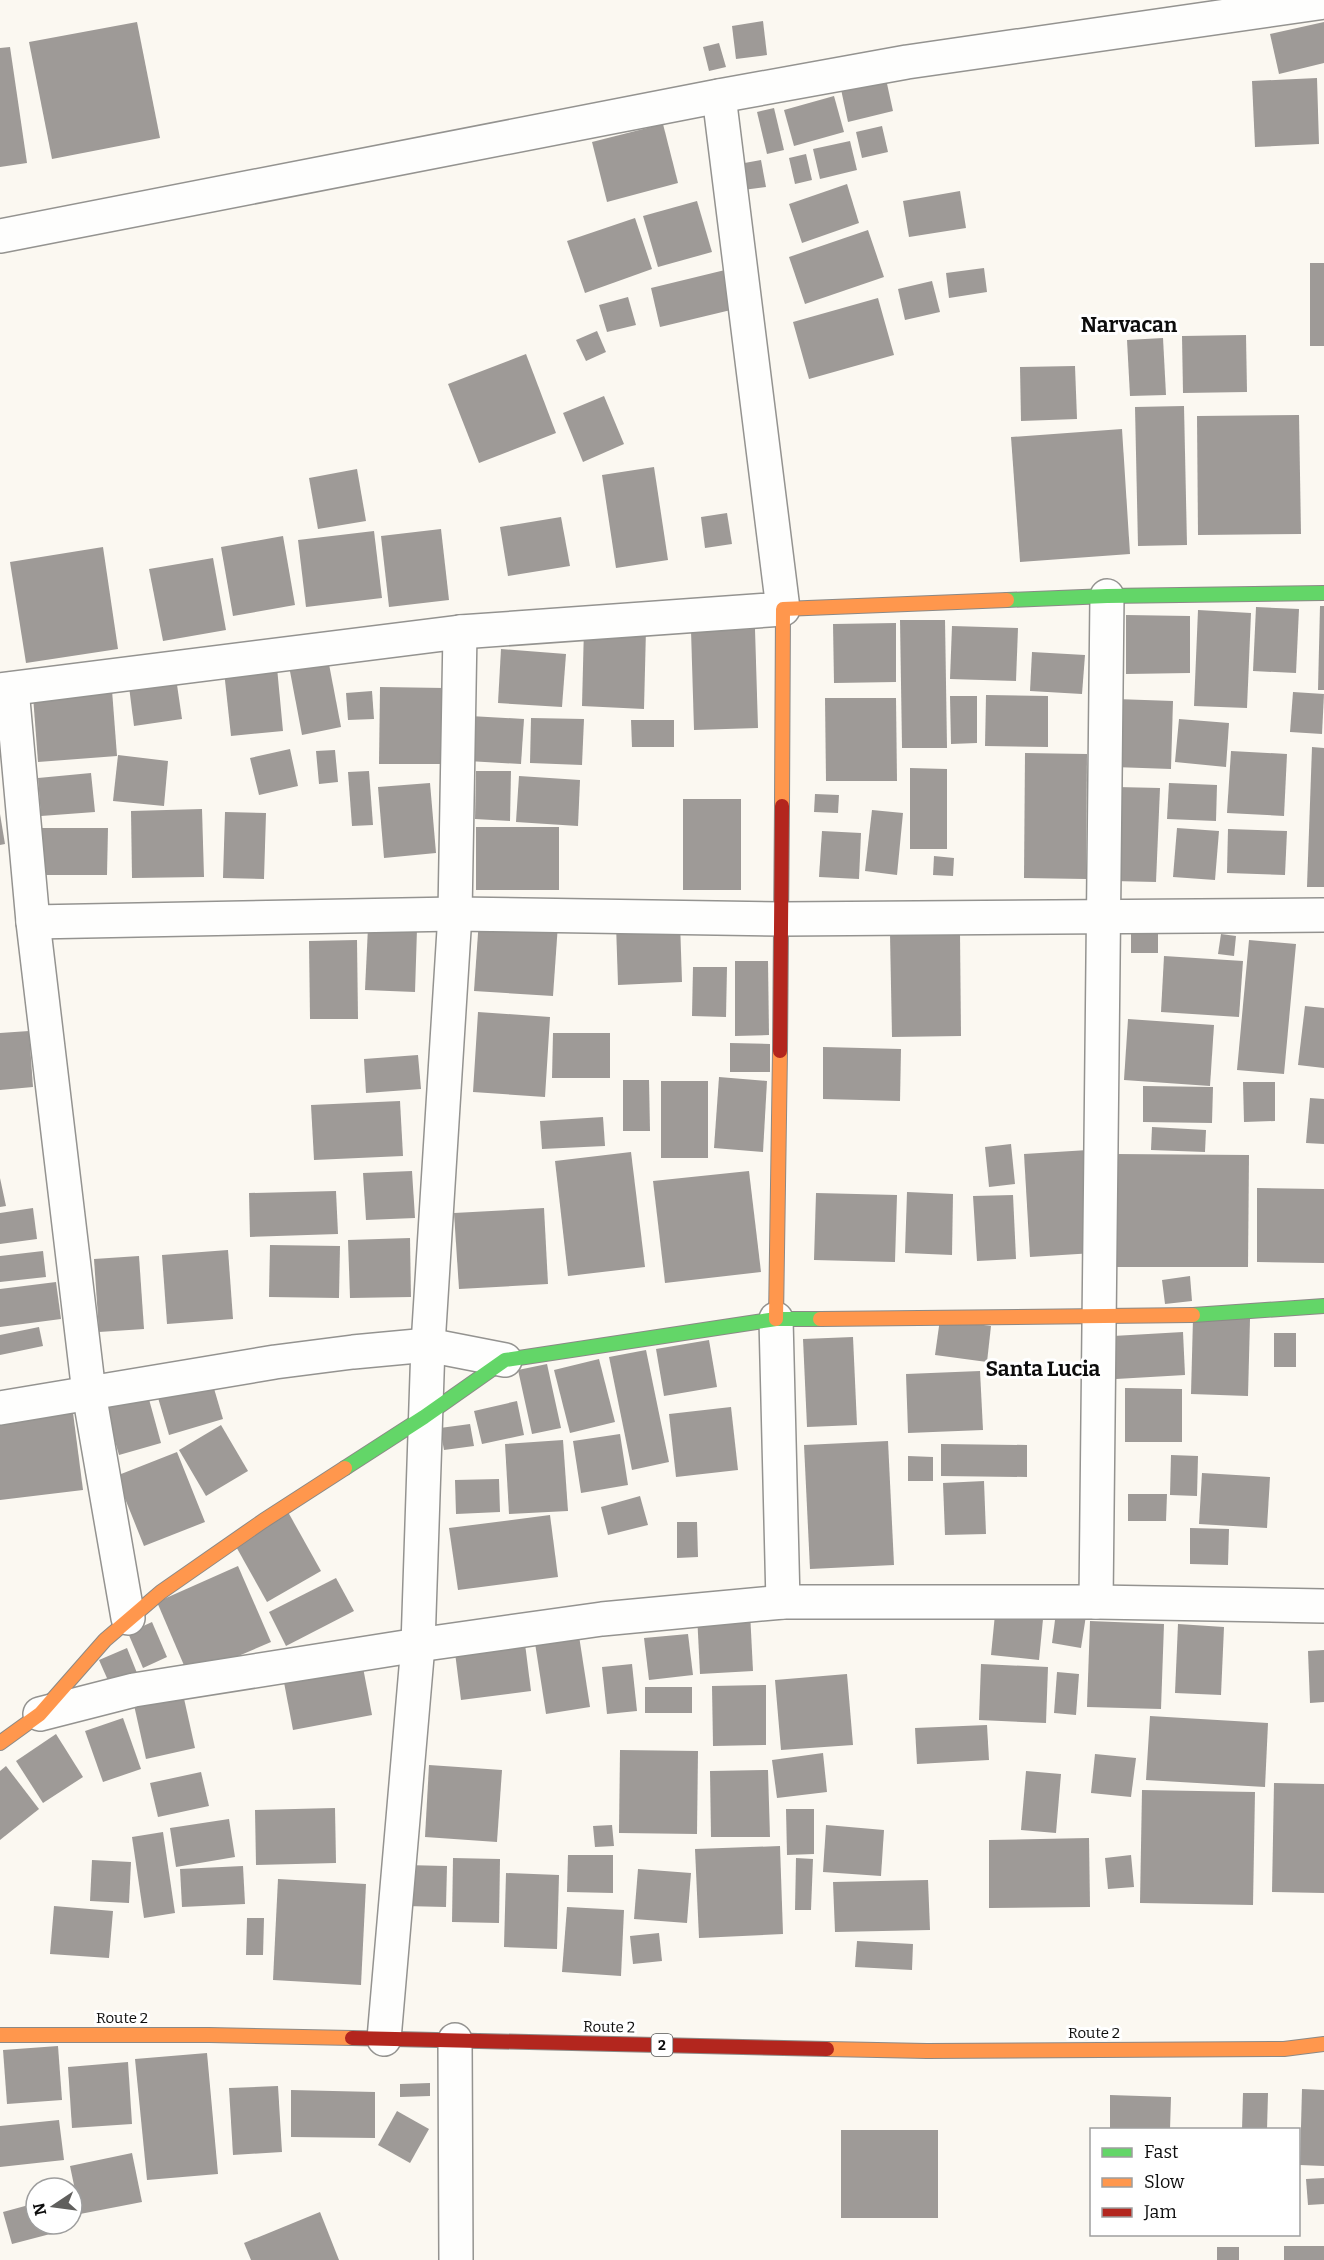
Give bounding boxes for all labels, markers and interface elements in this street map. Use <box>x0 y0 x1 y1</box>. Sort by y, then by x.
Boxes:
district label: Narvacan <box>1081 312 1178 338</box>
district label: Santa Lucia <box>986 1356 1101 1382</box>
street label: Route 2 <box>96 2009 148 2027</box>
street label: Route 2 <box>583 2018 635 2036</box>
street label: Route 2 <box>1068 2024 1120 2042</box>
road number: 2 <box>652 2034 672 2056</box>
legend <box>1090 2128 1300 2236</box>
text: Fast <box>1144 2141 1179 2163</box>
text: Slow <box>1144 2171 1185 2193</box>
north arrow <box>24 2176 84 2236</box>
text: N <box>29 2201 51 2217</box>
text: Jam <box>1143 2201 1177 2223</box>

